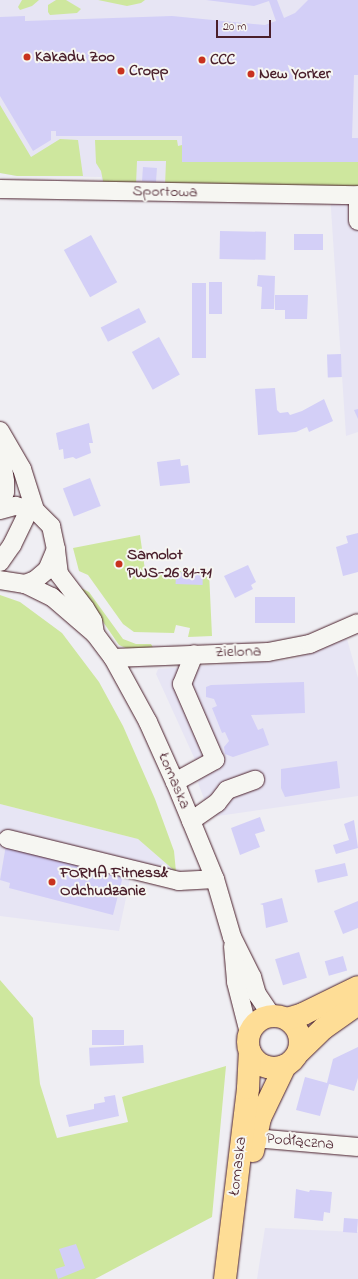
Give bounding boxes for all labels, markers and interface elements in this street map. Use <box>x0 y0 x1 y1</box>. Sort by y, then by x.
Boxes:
scale bar <box>218 12 273 38</box>
text: 20 m <box>223 18 246 36</box>
place label: Kakadu Zoo <box>35 47 115 67</box>
place label: CCC <box>210 50 235 70</box>
marker: Kakadu Zoo <box>22 52 32 62</box>
marker: CCC <box>197 55 207 65</box>
place label: Cropp <box>129 61 168 81</box>
place label: New Yorker <box>259 64 331 84</box>
marker: Cropp <box>116 66 126 76</box>
marker: New Yorker <box>246 69 256 79</box>
street label: Sportowa <box>132 182 198 202</box>
place label: Samolot PWS-26 81-71 <box>127 545 212 583</box>
marker: Samolot PWS-26 81-71 <box>114 559 124 569</box>
street label: Zielona <box>215 642 261 662</box>
street label: Łomaska <box>154 750 194 812</box>
place label: FORMA Fitness& Odchudzanie <box>60 863 168 901</box>
marker: FORMA Fitness& Odchudzanie <box>47 877 57 887</box>
street label: Podłączna <box>265 1129 335 1155</box>
street label: Łomaska <box>225 1136 251 1196</box>

